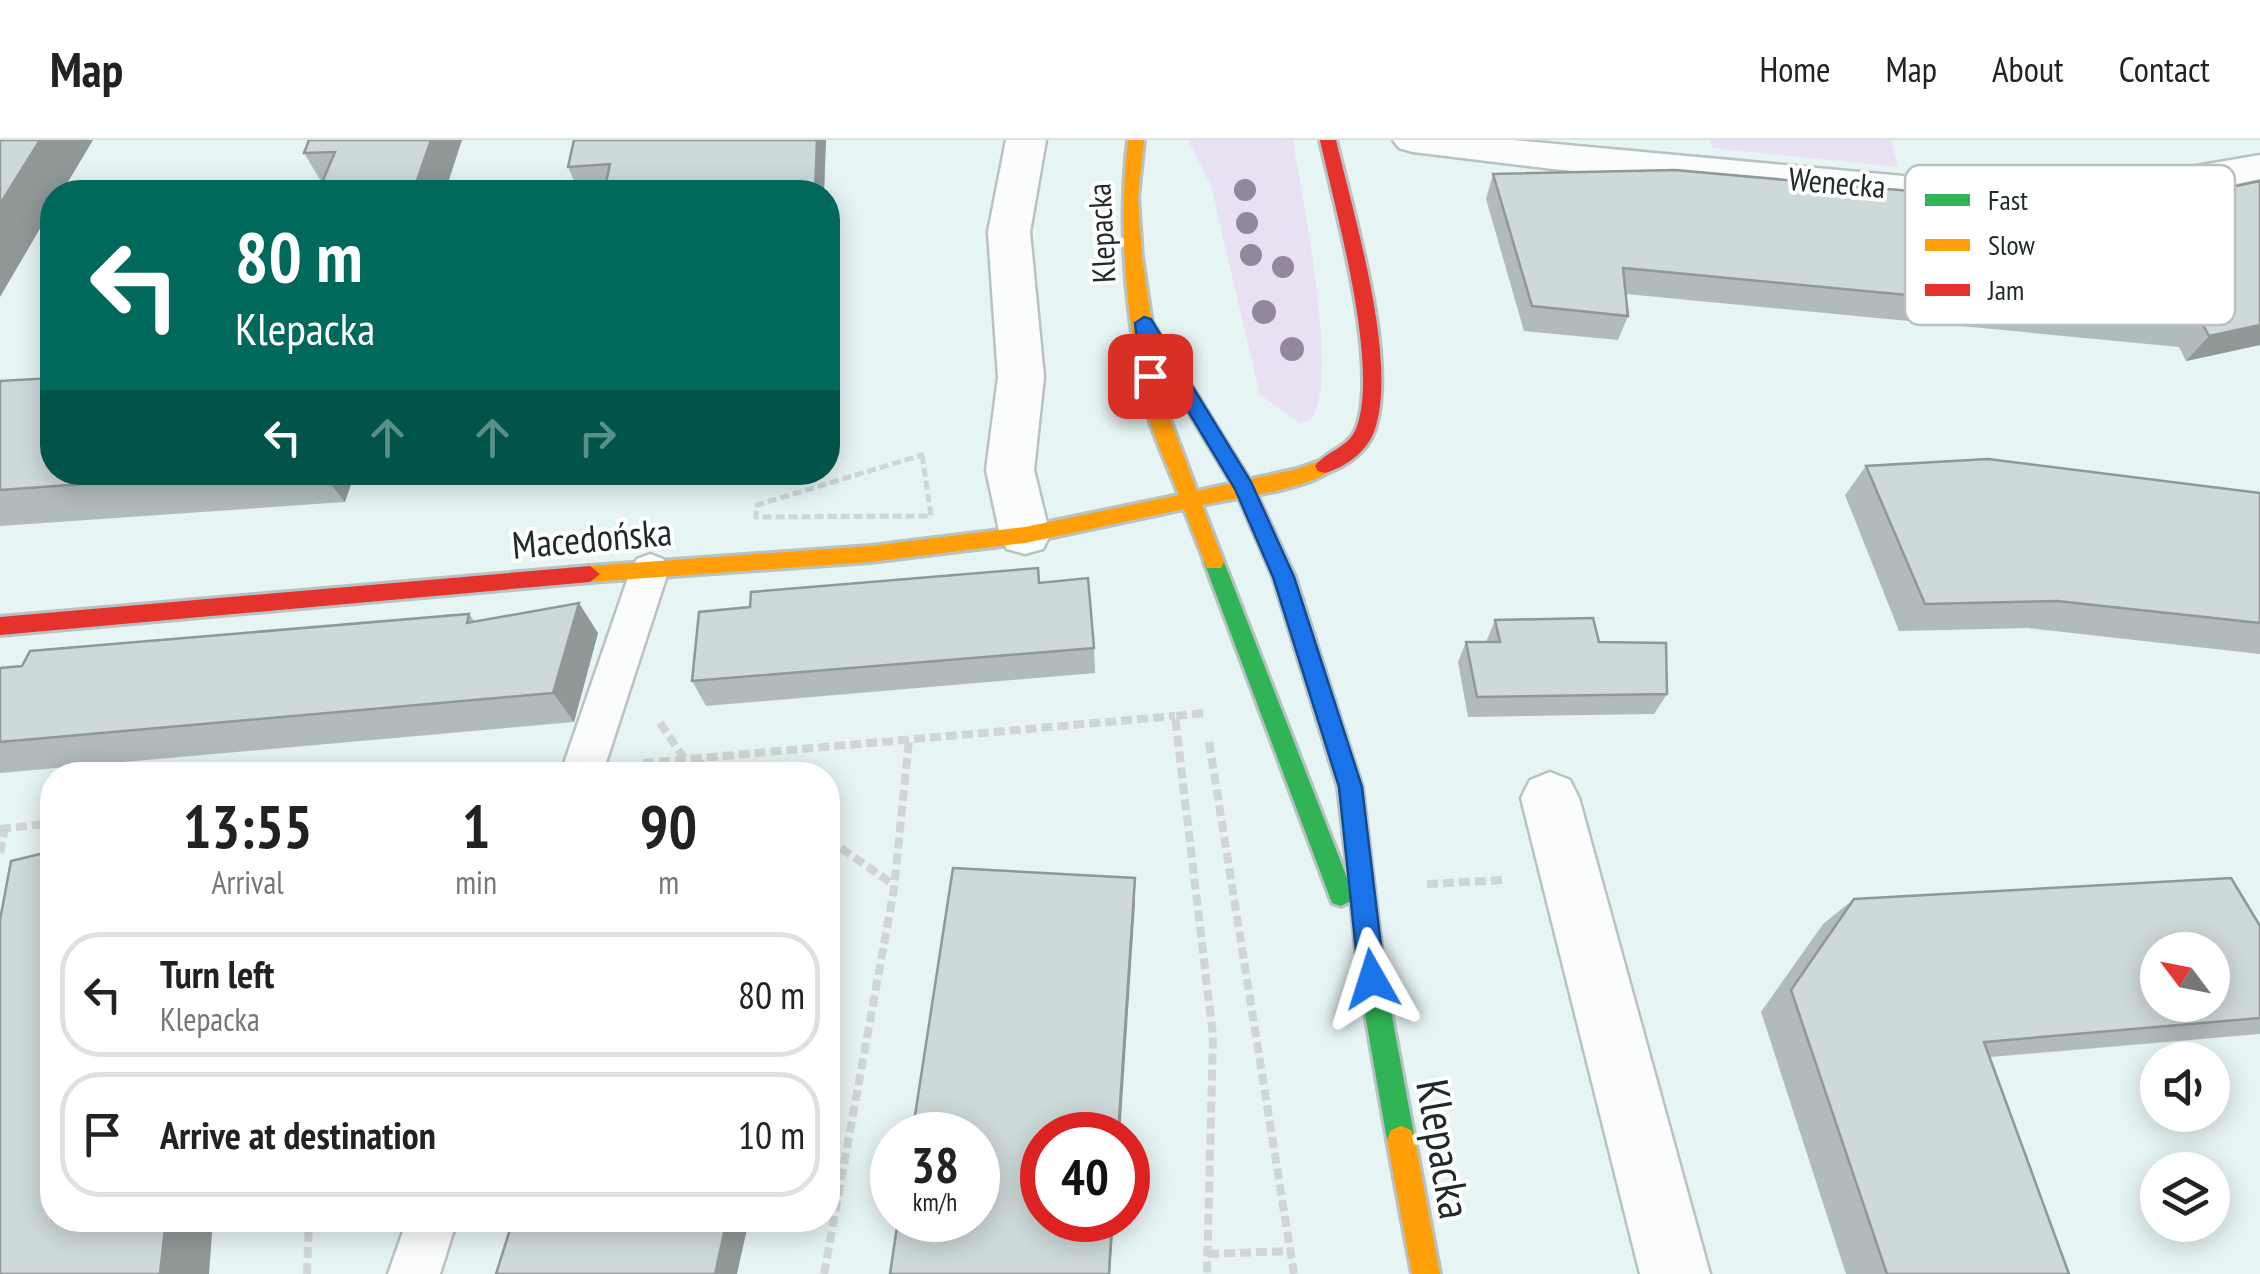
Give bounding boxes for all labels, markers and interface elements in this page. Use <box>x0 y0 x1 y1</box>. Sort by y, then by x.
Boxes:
text: Map <box>50 38 123 100</box>
text: Home <box>1759 46 1831 92</box>
text: Map <box>1886 46 1937 92</box>
text: About <box>1992 46 2064 92</box>
text: Contact <box>2119 46 2210 92</box>
street label: Wenecka <box>1787 157 1887 207</box>
legend <box>1905 165 2235 325</box>
text: Fast <box>1988 181 2028 218</box>
street label: Klepacka <box>1077 182 1125 284</box>
text: 80 m <box>235 211 363 301</box>
icon: left <box>70 220 200 350</box>
text: Slow <box>1988 226 2035 263</box>
text: Jam <box>1987 271 2024 308</box>
text: Klepacka <box>235 299 375 357</box>
pin <box>1108 334 1193 419</box>
icon: arrive <box>1123 349 1178 404</box>
icon: left <box>255 410 310 465</box>
icon: ahead <box>360 410 415 465</box>
icon: ahead <box>465 410 520 465</box>
icon: right <box>570 410 625 465</box>
street label: Macedońska <box>510 506 674 569</box>
text: 13:55 <box>183 787 313 865</box>
text: 1 <box>462 787 491 865</box>
text: 90 <box>640 787 697 865</box>
text: Arrival <box>211 861 284 903</box>
text: min <box>455 861 497 903</box>
text: m <box>658 861 679 903</box>
position arrow <box>1320 927 1424 1031</box>
north arrow <box>2140 932 2230 1022</box>
map controls <box>2140 932 2230 1242</box>
text: Turn left <box>160 949 274 998</box>
icon: left <box>75 967 130 1022</box>
text: 80 m <box>738 970 805 1019</box>
text: Klepacka <box>160 998 260 1040</box>
button: sound <box>2140 1042 2230 1132</box>
street label: Klepacka <box>1404 1075 1486 1223</box>
icon: arrive <box>75 1107 130 1162</box>
text: Arrive at destination <box>160 1110 436 1159</box>
text: 10 m <box>738 1110 805 1159</box>
speed limit sign: 40 <box>1020 1112 1150 1242</box>
text: 38 <box>911 1132 959 1197</box>
button: layers <box>2140 1152 2230 1242</box>
text: km/h <box>913 1186 957 1218</box>

